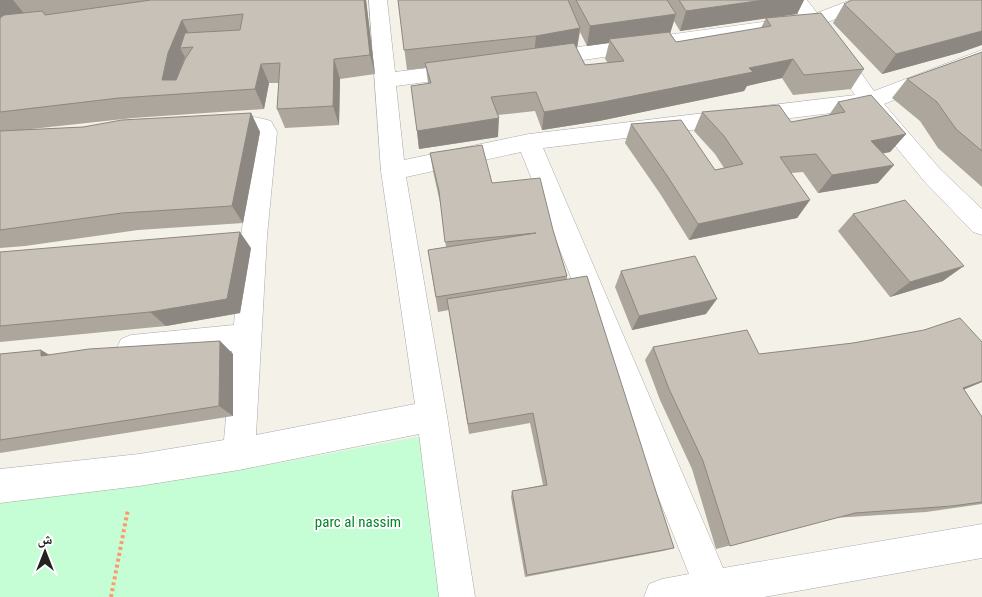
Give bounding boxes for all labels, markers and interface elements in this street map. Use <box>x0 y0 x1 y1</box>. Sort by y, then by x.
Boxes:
park label: parc al nassim <box>315 513 401 531</box>
north arrow <box>20 527 70 577</box>
text: ش <box>38 531 53 548</box>

